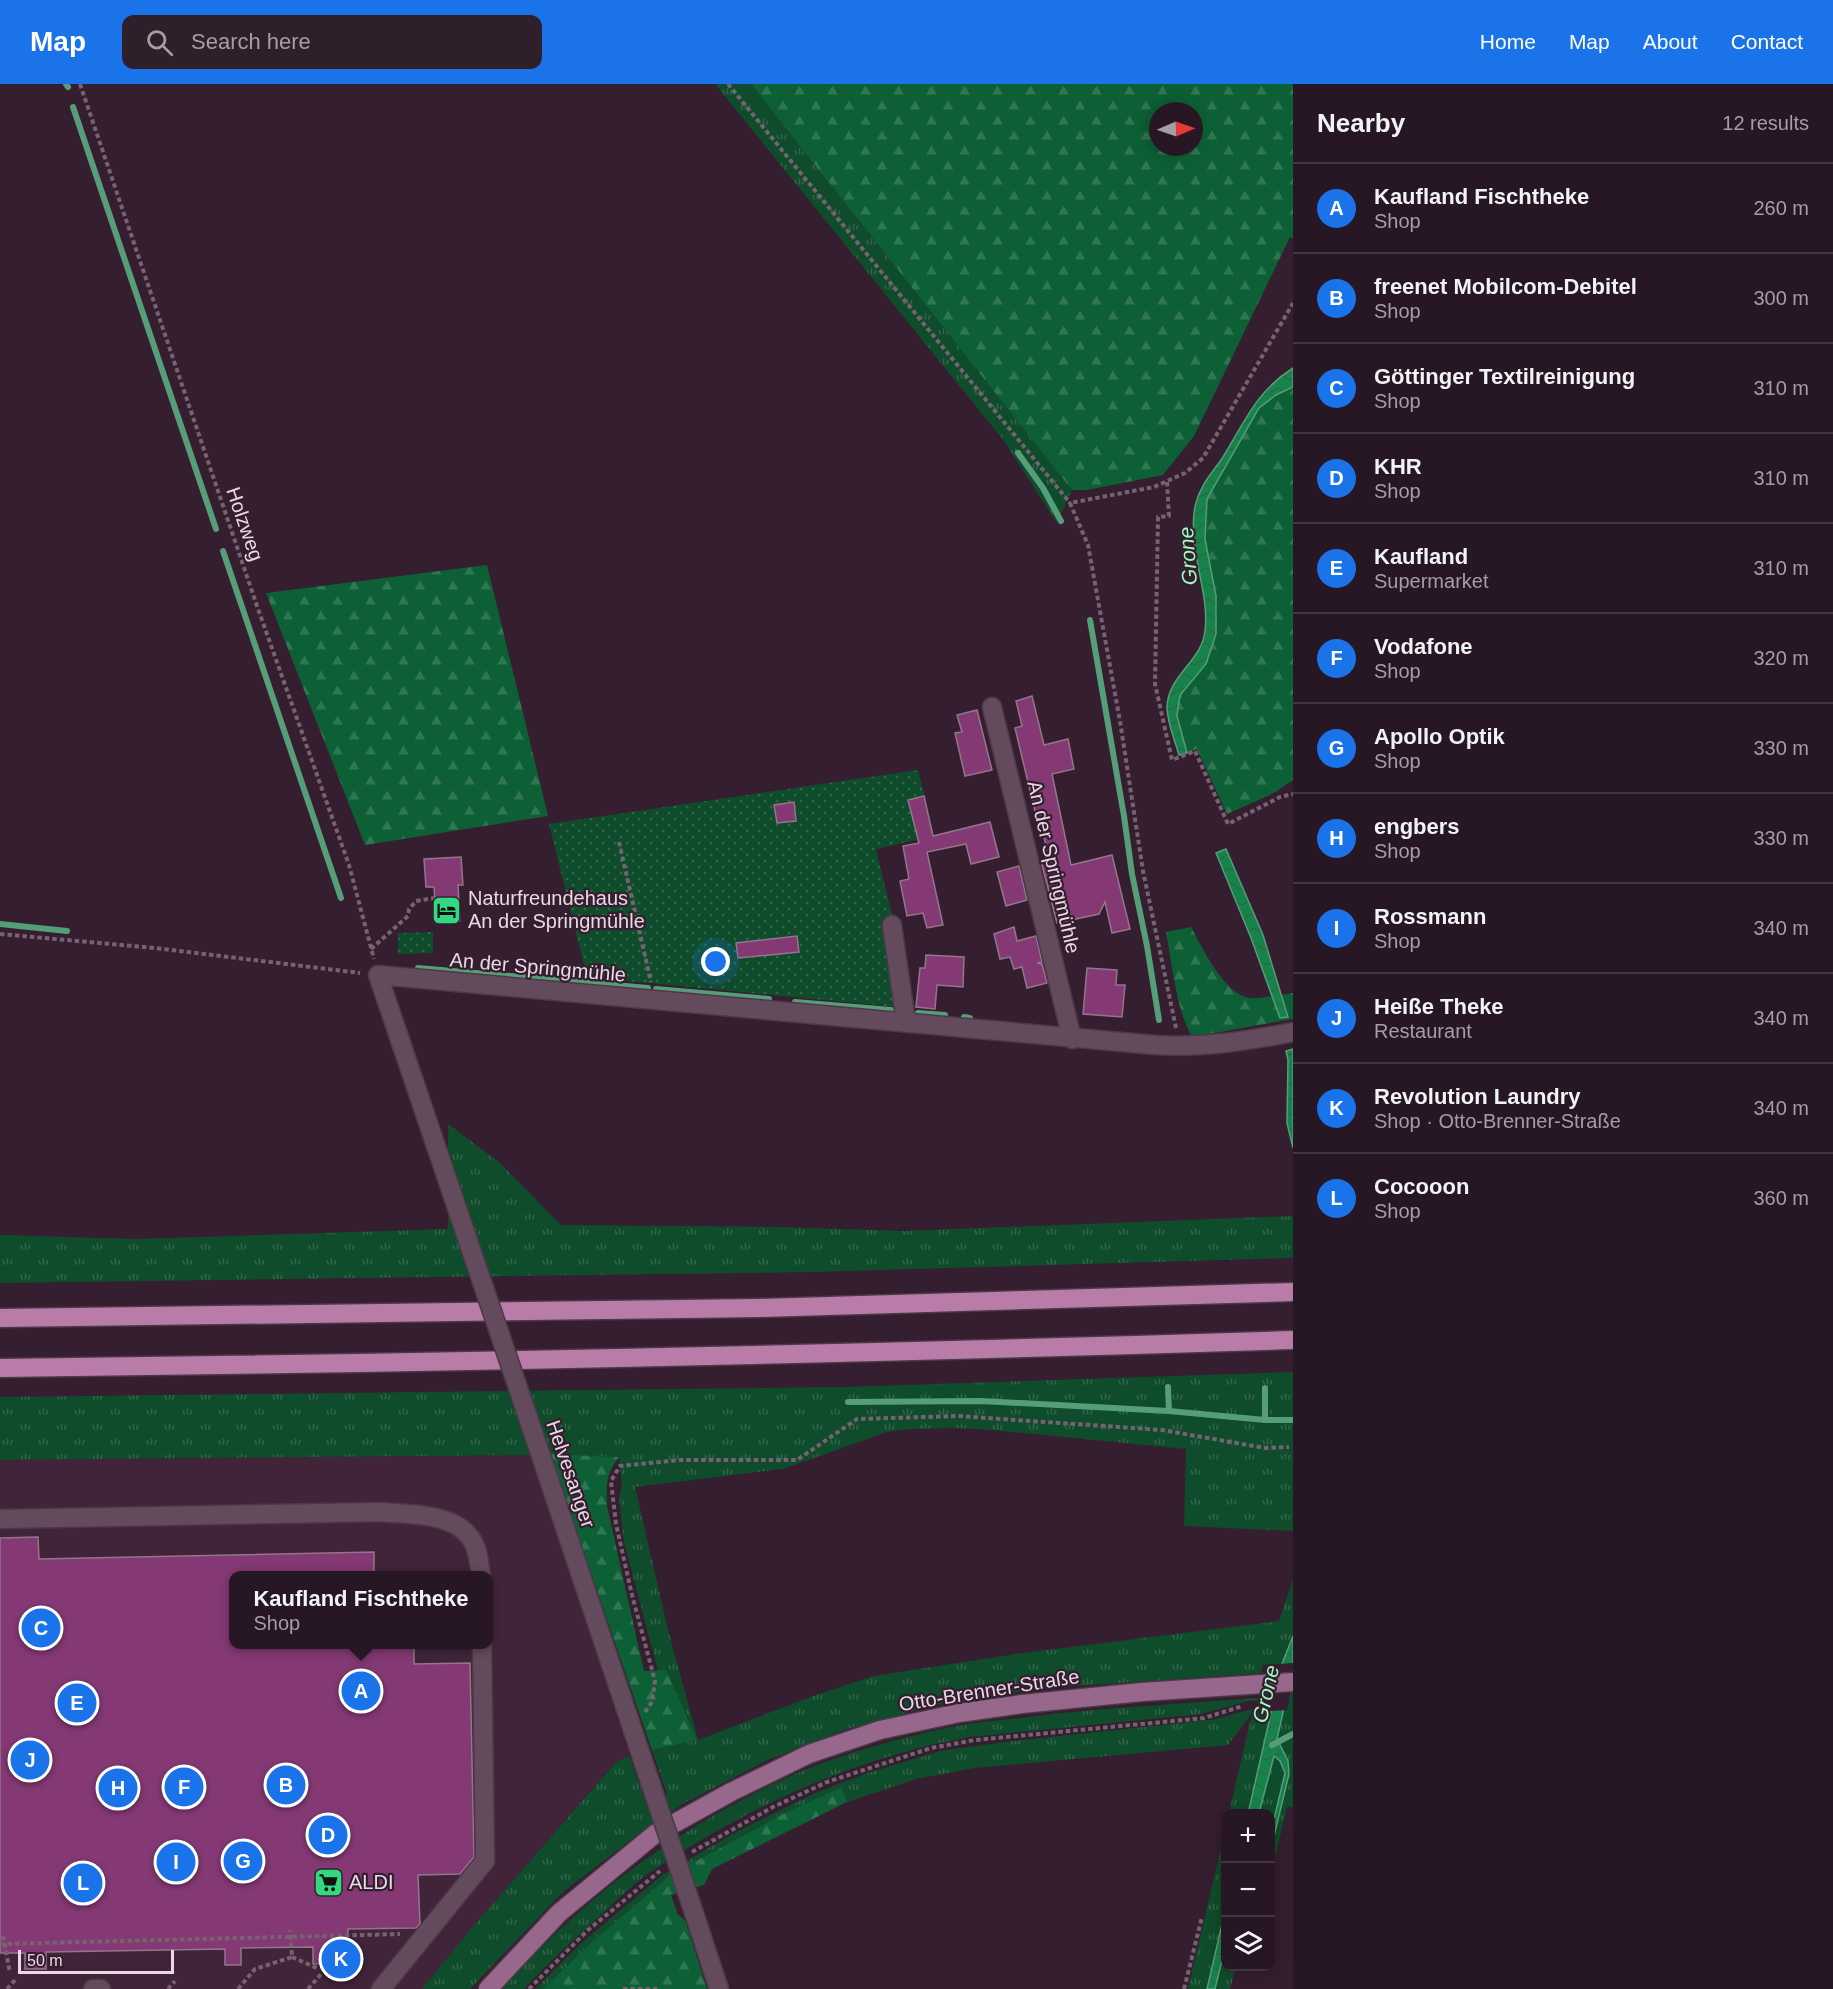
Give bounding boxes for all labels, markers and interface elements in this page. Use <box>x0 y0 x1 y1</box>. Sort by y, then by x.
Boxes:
search box <box>122 15 542 69</box>
text: Map <box>30 26 86 57</box>
icon: search <box>143 26 176 59</box>
text: Search here <box>191 29 311 54</box>
text: Home <box>1480 30 1536 53</box>
text: Map <box>1569 30 1610 53</box>
text: About <box>1643 30 1698 53</box>
text: Contact <box>1731 30 1803 53</box>
north arrow <box>1149 102 1203 156</box>
text: Nearby <box>1317 108 1405 138</box>
text: 12 results <box>1722 112 1809 134</box>
text: Kaufland Fischtheke <box>1374 184 1589 209</box>
text: A <box>1329 197 1344 219</box>
text: 260 m <box>1753 197 1809 219</box>
text: Shop <box>1374 210 1421 232</box>
text: freenet Mobilcom-Debitel <box>1374 274 1637 299</box>
text: B <box>1329 287 1344 309</box>
text: 300 m <box>1753 287 1809 309</box>
text: Shop <box>1374 300 1421 322</box>
text: Göttinger Textilreinigung <box>1374 364 1635 389</box>
text: C <box>1329 377 1344 399</box>
text: 310 m <box>1753 377 1809 399</box>
text: Shop <box>1374 390 1421 412</box>
text: KHR <box>1374 454 1422 479</box>
text: D <box>1329 467 1344 489</box>
text: 310 m <box>1753 467 1809 489</box>
text: Shop <box>1374 480 1421 502</box>
street label: Holzweg <box>222 484 268 564</box>
water label: Grone <box>1174 526 1201 586</box>
text: Kaufland <box>1374 544 1468 569</box>
text: E <box>1330 557 1343 579</box>
text: 310 m <box>1753 557 1809 579</box>
text: Supermarket <box>1374 570 1489 592</box>
text: Vodafone <box>1374 634 1473 659</box>
text: F <box>1330 647 1343 669</box>
text: 320 m <box>1753 647 1809 669</box>
text: Shop <box>1374 660 1421 682</box>
text: Apollo Optik <box>1374 724 1505 749</box>
text: G <box>1329 737 1344 759</box>
text: 330 m <box>1753 737 1809 759</box>
text: Shop <box>1374 750 1421 772</box>
street label: An der Springmühle <box>1023 778 1085 956</box>
text: engbers <box>1374 814 1460 839</box>
text: H <box>1329 827 1344 849</box>
text: 330 m <box>1753 827 1809 849</box>
text: Shop <box>1374 840 1421 862</box>
place label: Naturfreundehaus An der Springmühle <box>468 887 645 932</box>
hotel icon: Naturfreundehaus An der Springmühle <box>431 894 463 926</box>
text: Rossmann <box>1374 904 1486 929</box>
text: I <box>1334 917 1339 939</box>
text: 340 m <box>1753 917 1809 939</box>
text: Shop <box>1374 930 1421 952</box>
your location <box>701 947 730 976</box>
street label: An der Springmühle <box>449 948 627 986</box>
text: Heiße Theke <box>1374 994 1504 1019</box>
text: J <box>1331 1007 1342 1029</box>
text: 340 m <box>1753 1007 1809 1029</box>
text: Restaurant <box>1374 1020 1472 1042</box>
text: Revolution Laundry <box>1374 1084 1581 1109</box>
text: K <box>1329 1097 1344 1119</box>
text: 340 m <box>1753 1097 1809 1119</box>
text: Shop · Otto-Brenner-Straße <box>1374 1110 1621 1132</box>
text: Cocooon <box>1374 1174 1469 1199</box>
text: L <box>1330 1187 1343 1209</box>
text: 360 m <box>1753 1187 1809 1209</box>
text: Shop <box>1374 1200 1421 1222</box>
street label: Helvesanger <box>542 1417 600 1531</box>
popup <box>229 1571 493 1649</box>
text: Kaufland Fischtheke <box>253 1586 469 1611</box>
pin: C <box>22 1606 60 1650</box>
text: Shop <box>253 1612 300 1634</box>
water label: Grone <box>1248 1663 1283 1725</box>
street label: Otto-Brenner-Straße <box>897 1665 1081 1715</box>
pin: A <box>342 1668 380 1714</box>
pin: E <box>58 1680 97 1726</box>
pin: J <box>10 1738 50 1782</box>
pin: B <box>266 1762 306 1808</box>
pin: F <box>164 1764 204 1810</box>
pin: H <box>98 1766 138 1810</box>
map controls <box>1221 1809 1275 1971</box>
button: + <box>1221 1809 1275 1863</box>
pin: D <box>308 1812 348 1858</box>
pin: G <box>224 1838 262 1884</box>
pin: I <box>156 1840 195 1884</box>
pin: L <box>64 1860 103 1906</box>
button: − <box>1221 1863 1275 1917</box>
supermarket icon: ALDI <box>312 1866 344 1898</box>
place label: ALDI <box>349 1871 393 1893</box>
button: layers <box>1221 1917 1275 1971</box>
pin: K <box>322 1936 360 1982</box>
scale bar <box>18 1947 174 1974</box>
text: 50 m <box>27 1952 63 1969</box>

